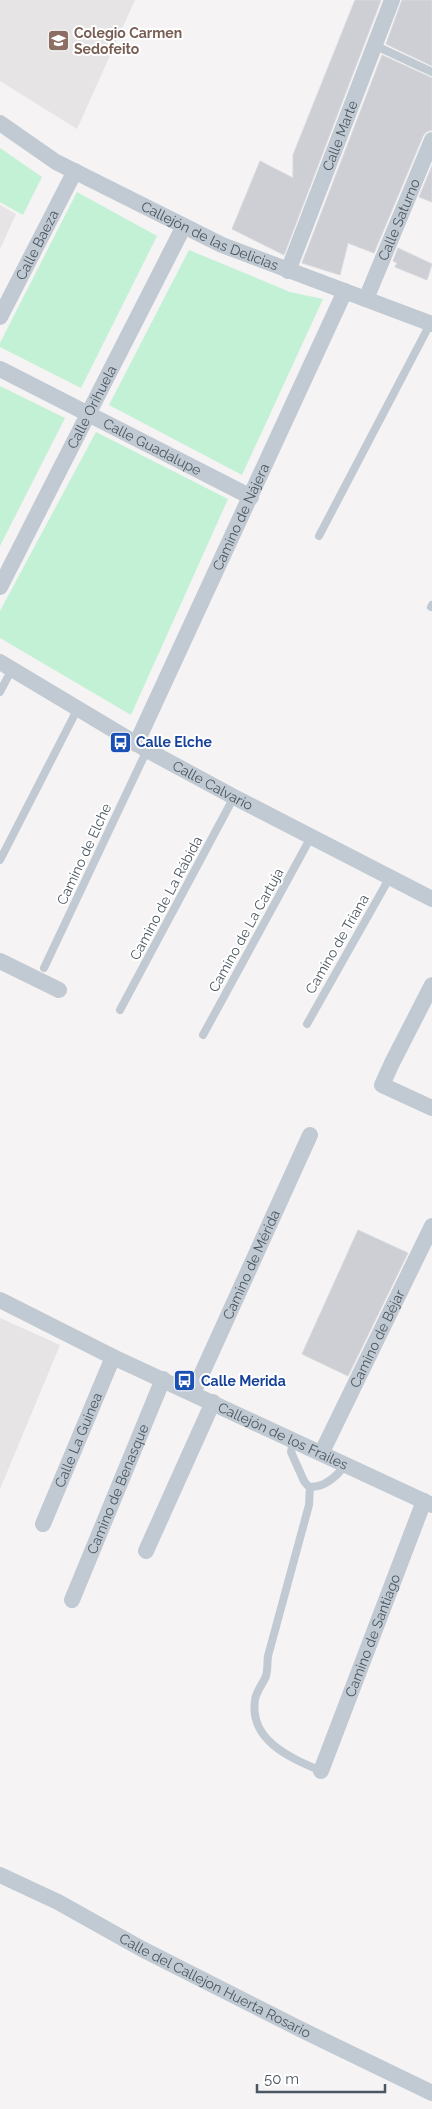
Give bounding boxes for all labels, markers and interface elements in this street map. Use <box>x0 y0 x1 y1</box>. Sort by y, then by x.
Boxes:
place label: Colegio Carmen Sedofeito <box>74 25 182 57</box>
school or university icon: Colegio Carmen Sedofeito <box>46 29 70 53</box>
street label: Calle Marte <box>319 98 361 173</box>
street label: Calle Saturno <box>375 176 423 263</box>
street label: Callejón de las Delicias <box>139 198 281 274</box>
street label: Calle Baeza <box>12 207 62 283</box>
street label: Calle Orihuela <box>64 363 120 451</box>
street label: Calle Guadalupe <box>101 415 204 478</box>
street label: Camino de Nájera <box>209 461 272 573</box>
bus stop icon: Calle Elche <box>108 730 132 754</box>
place label: Calle Elche <box>136 734 212 750</box>
street label: Calle Calvario <box>170 757 256 813</box>
street label: Camino de Elche <box>53 801 115 907</box>
street label: Camino de La Rábida <box>127 833 205 963</box>
street label: Camino de La Cartuja <box>205 865 287 995</box>
street label: Camino de Triana <box>302 892 372 996</box>
street label: Camino de Mérida <box>219 1207 283 1322</box>
street label: Camino de Béjar <box>347 1287 408 1390</box>
bus stop icon: Calle Merida <box>173 1369 197 1393</box>
place label: Calle Merida <box>201 1373 286 1389</box>
street label: Calle La Guinea <box>51 1390 105 1490</box>
street label: Callejón de los Frailes <box>215 1399 351 1473</box>
street label: Camino de Benasque <box>84 1422 152 1556</box>
street label: Camino de Santiago <box>342 1572 403 1699</box>
street label: Calle del Callejon Huerta Rosario <box>117 1930 313 2041</box>
scale bar <box>257 2062 384 2094</box>
text: 50 m <box>264 2070 299 2088</box>

